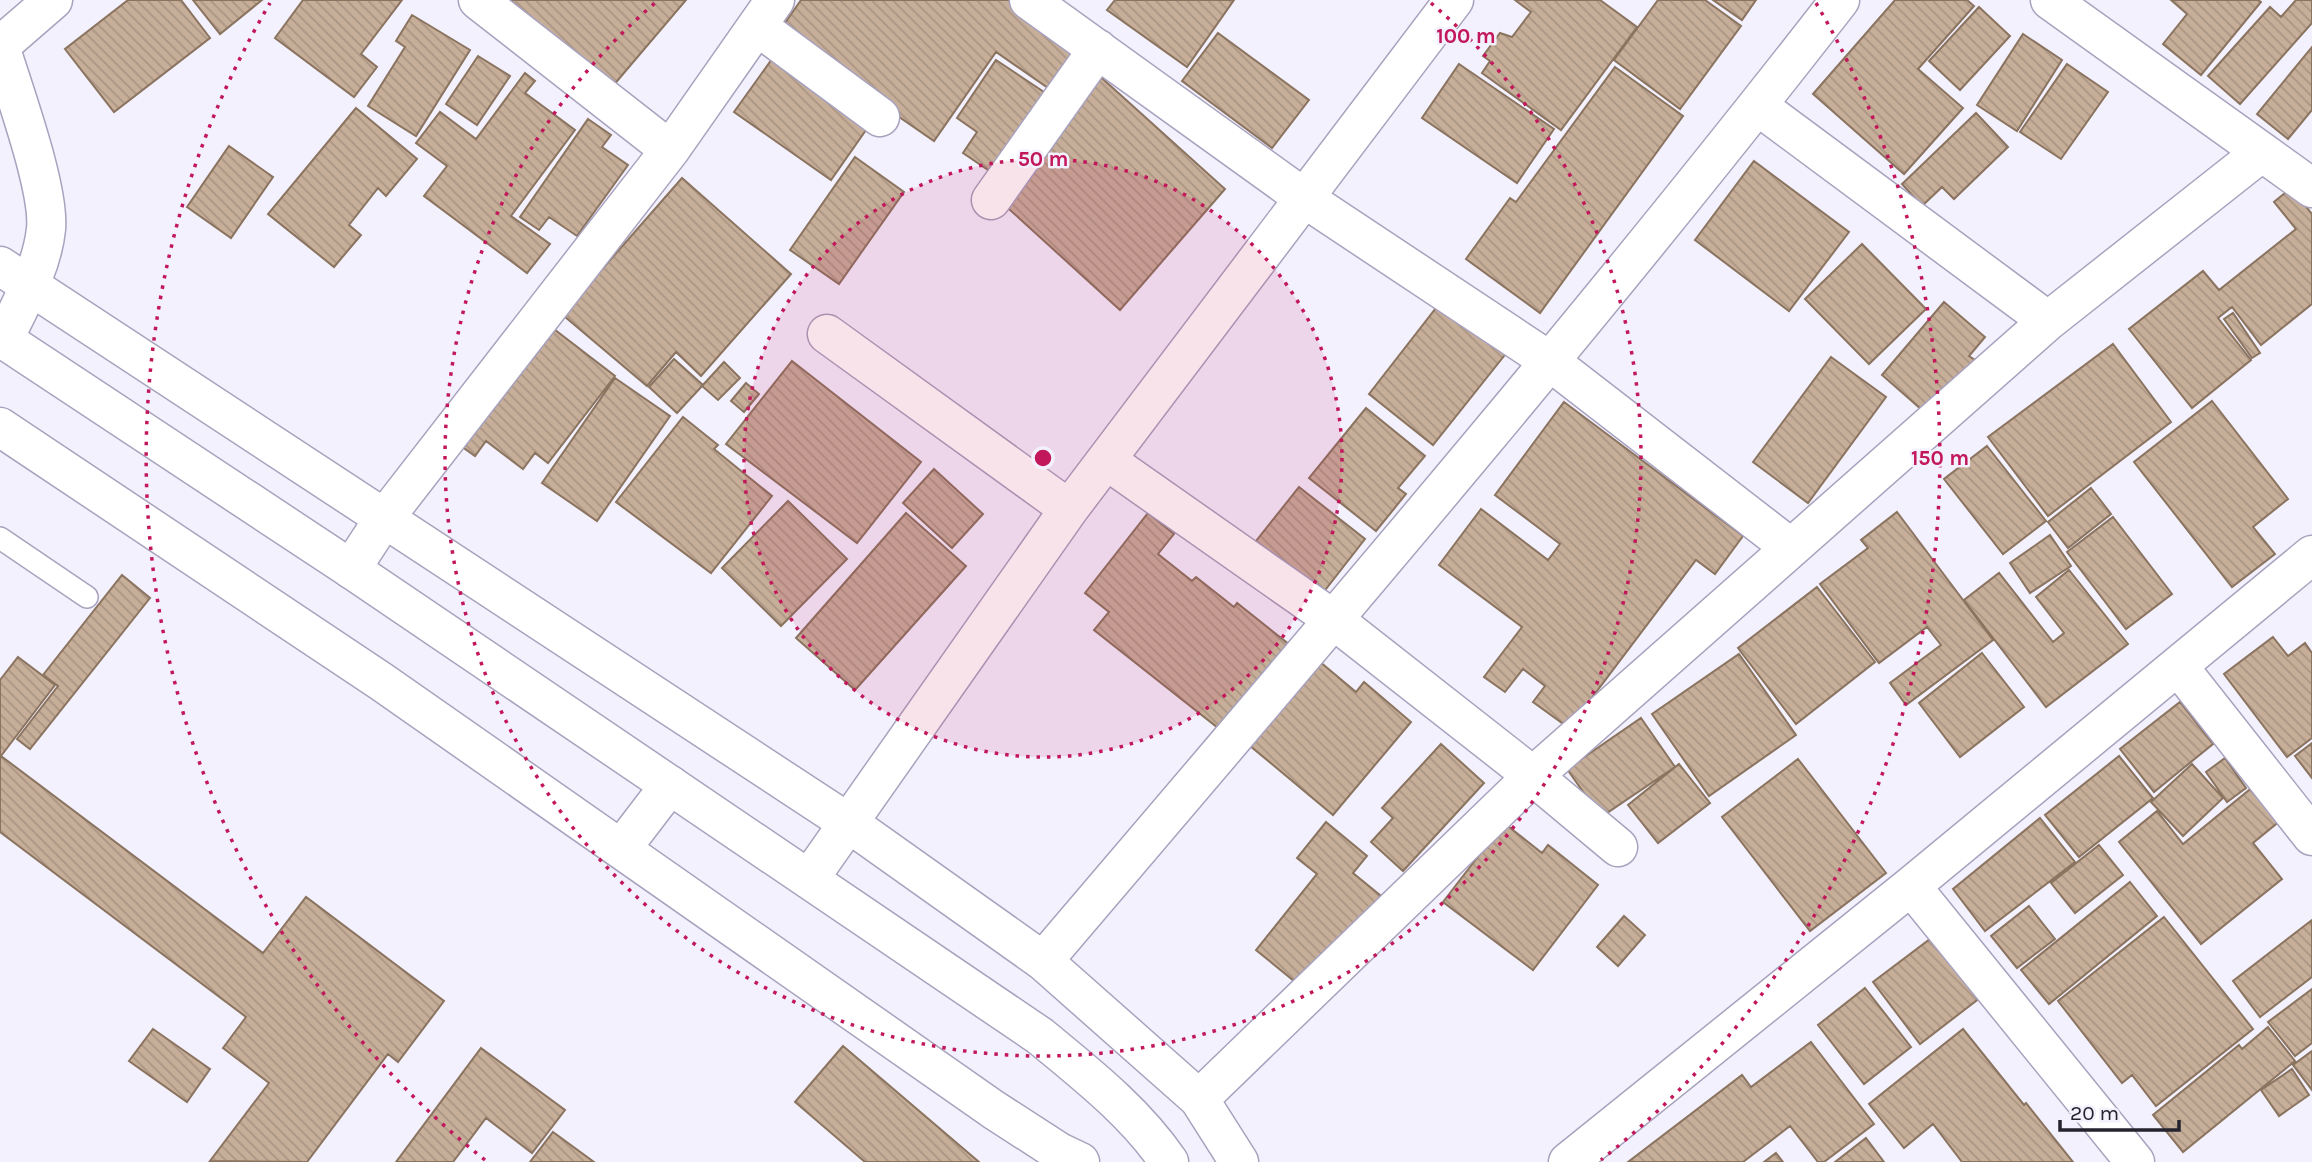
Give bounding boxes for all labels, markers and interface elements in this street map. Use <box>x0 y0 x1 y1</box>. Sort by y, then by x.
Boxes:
text: 100 m <box>1436 24 1496 48</box>
text: 50 m <box>1018 147 1068 171</box>
centre of rings <box>1031 446 1055 470</box>
text: 150 m <box>1911 446 1969 470</box>
scale bar <box>2060 1088 2179 1132</box>
text: 20 m <box>2070 1101 2119 1125</box>

